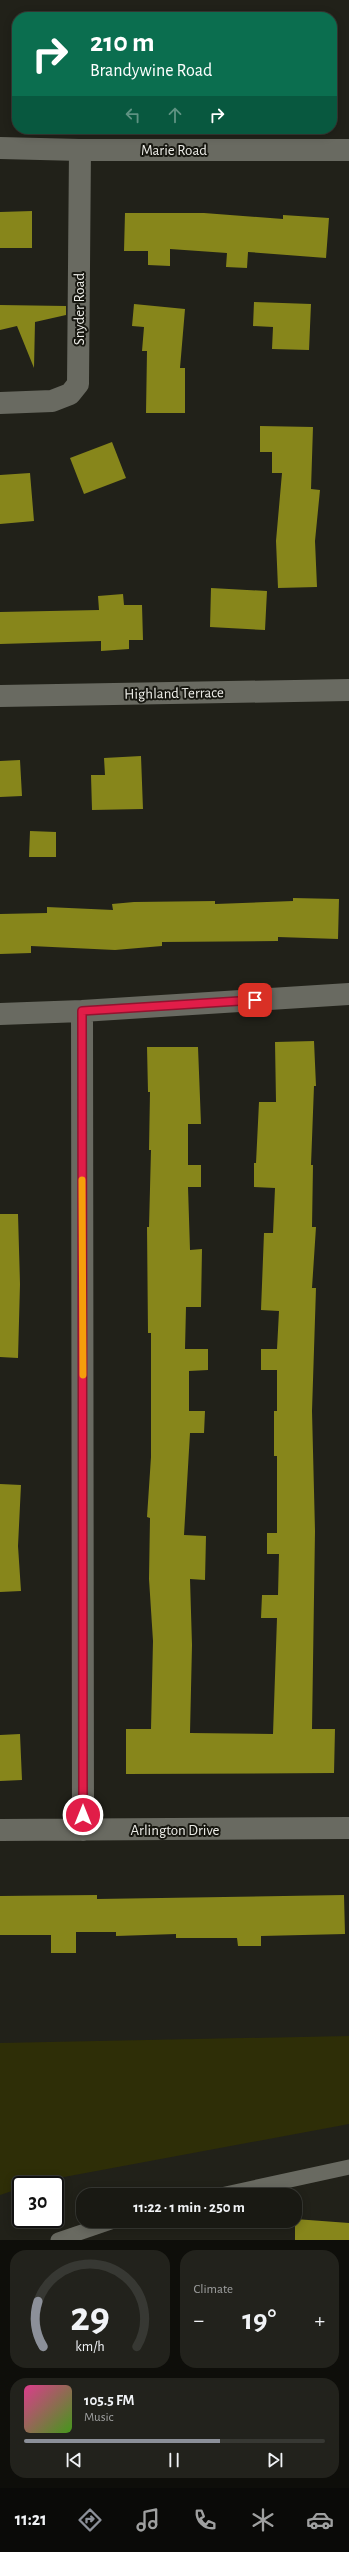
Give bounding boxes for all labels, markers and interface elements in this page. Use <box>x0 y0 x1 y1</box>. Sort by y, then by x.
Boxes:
icon: right <box>24 28 76 80</box>
text: 210 m <box>90 29 155 57</box>
text: Brandywine Road <box>90 62 212 80</box>
icon: left <box>122 104 144 126</box>
icon: ahead <box>164 104 186 126</box>
icon: right <box>206 104 228 126</box>
street label: Marie Road <box>141 143 207 158</box>
street label: Snyder Road <box>72 273 87 345</box>
street label: Highland Terrace <box>124 685 224 702</box>
pin <box>238 983 272 1017</box>
icon: arrive <box>244 989 266 1011</box>
position arrow <box>62 1794 104 1836</box>
street label: Arlington Drive <box>131 1823 220 1838</box>
speed limit sign: 30 <box>12 2176 64 2228</box>
text: 11:22 · 1 min · 250 m <box>133 2200 245 2215</box>
text: Climate <box>194 2283 233 2296</box>
text: 29 <box>70 2297 110 2338</box>
text: 19° <box>242 2305 276 2335</box>
text: − <box>194 2309 204 2331</box>
text: + <box>314 2309 325 2331</box>
text: km/h <box>75 2340 104 2354</box>
text: 105.5 FM <box>84 2393 135 2408</box>
text: Music <box>84 2411 114 2424</box>
icon: previous <box>63 2449 85 2471</box>
icon: pause <box>163 2449 185 2471</box>
icon: next <box>264 2449 286 2471</box>
icon: directions <box>76 2506 104 2534</box>
icon: music <box>134 2506 162 2534</box>
icon: phone <box>191 2506 219 2534</box>
icon: climate <box>249 2506 277 2534</box>
icon: car <box>306 2506 334 2534</box>
text: 11:21 <box>15 2511 47 2529</box>

